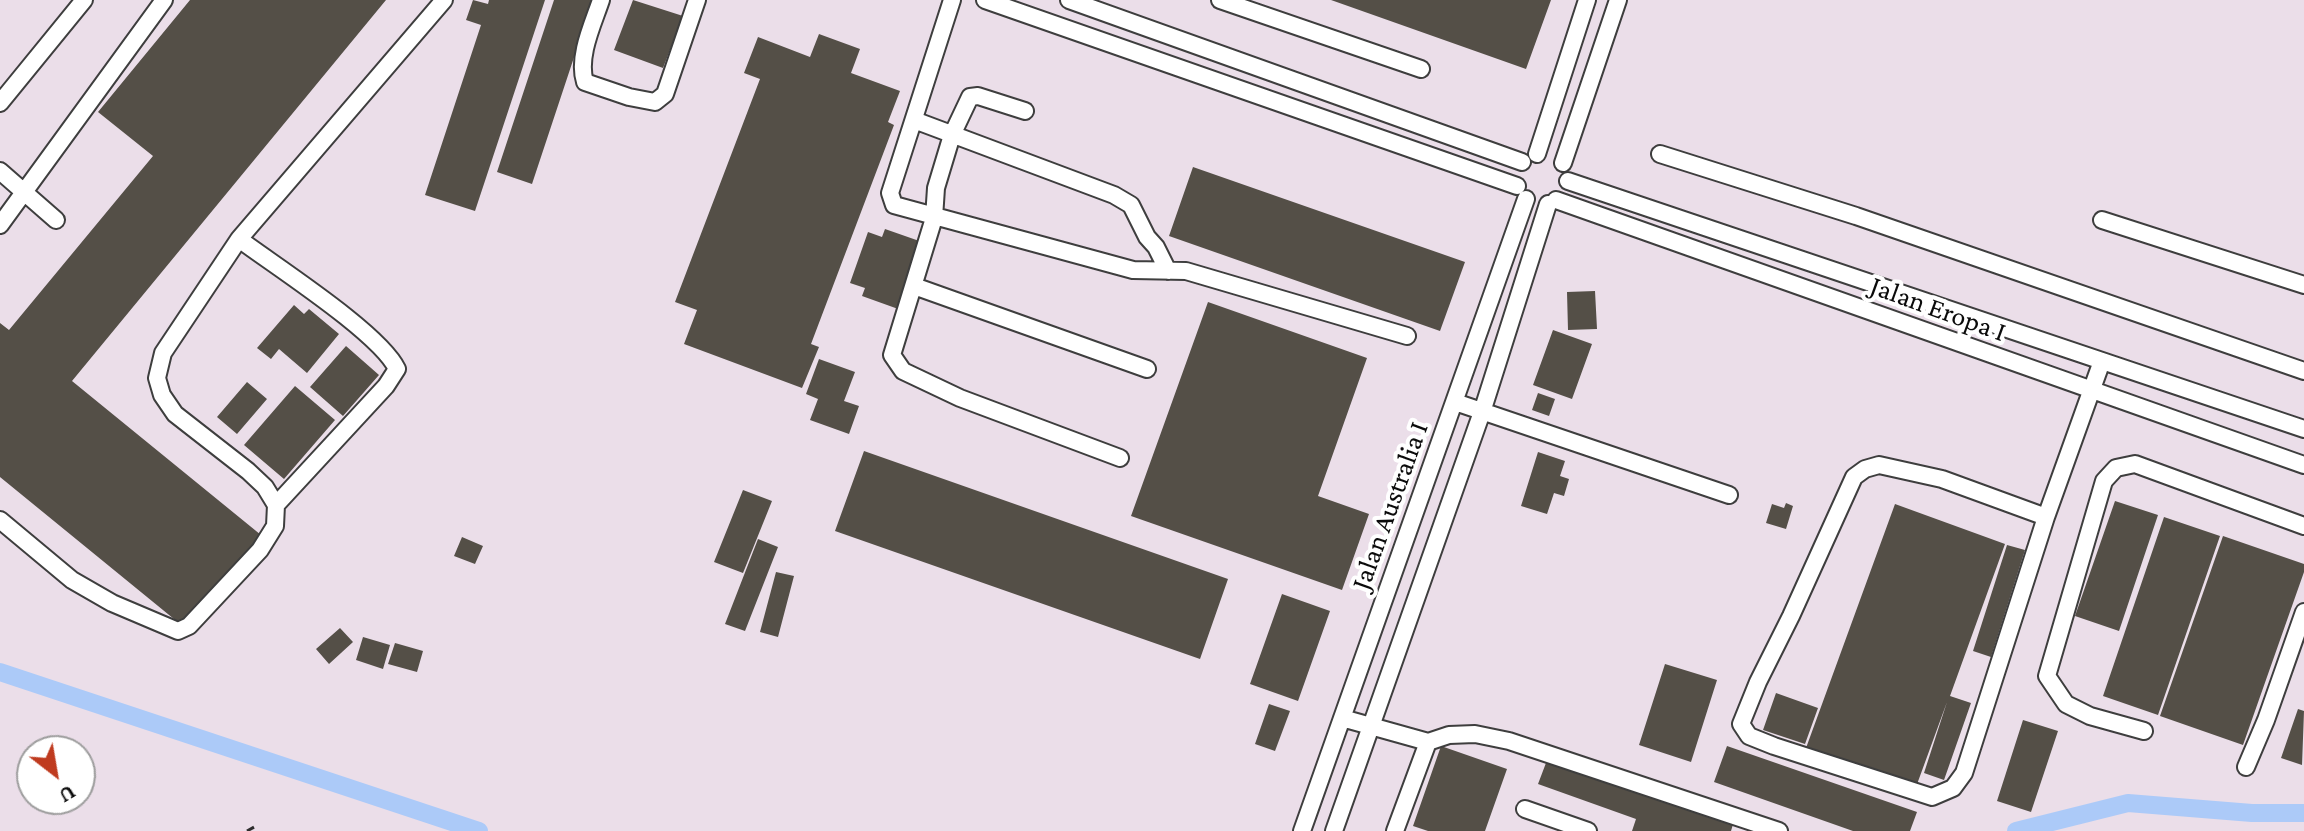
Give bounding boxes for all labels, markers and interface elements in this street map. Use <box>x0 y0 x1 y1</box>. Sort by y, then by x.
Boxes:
street label: Jalan Eropa I <box>1866 269 2010 349</box>
street label: Jalan Australia I <box>1344 417 1436 595</box>
north arrow <box>16 735 96 815</box>
text: U <box>55 780 80 809</box>

